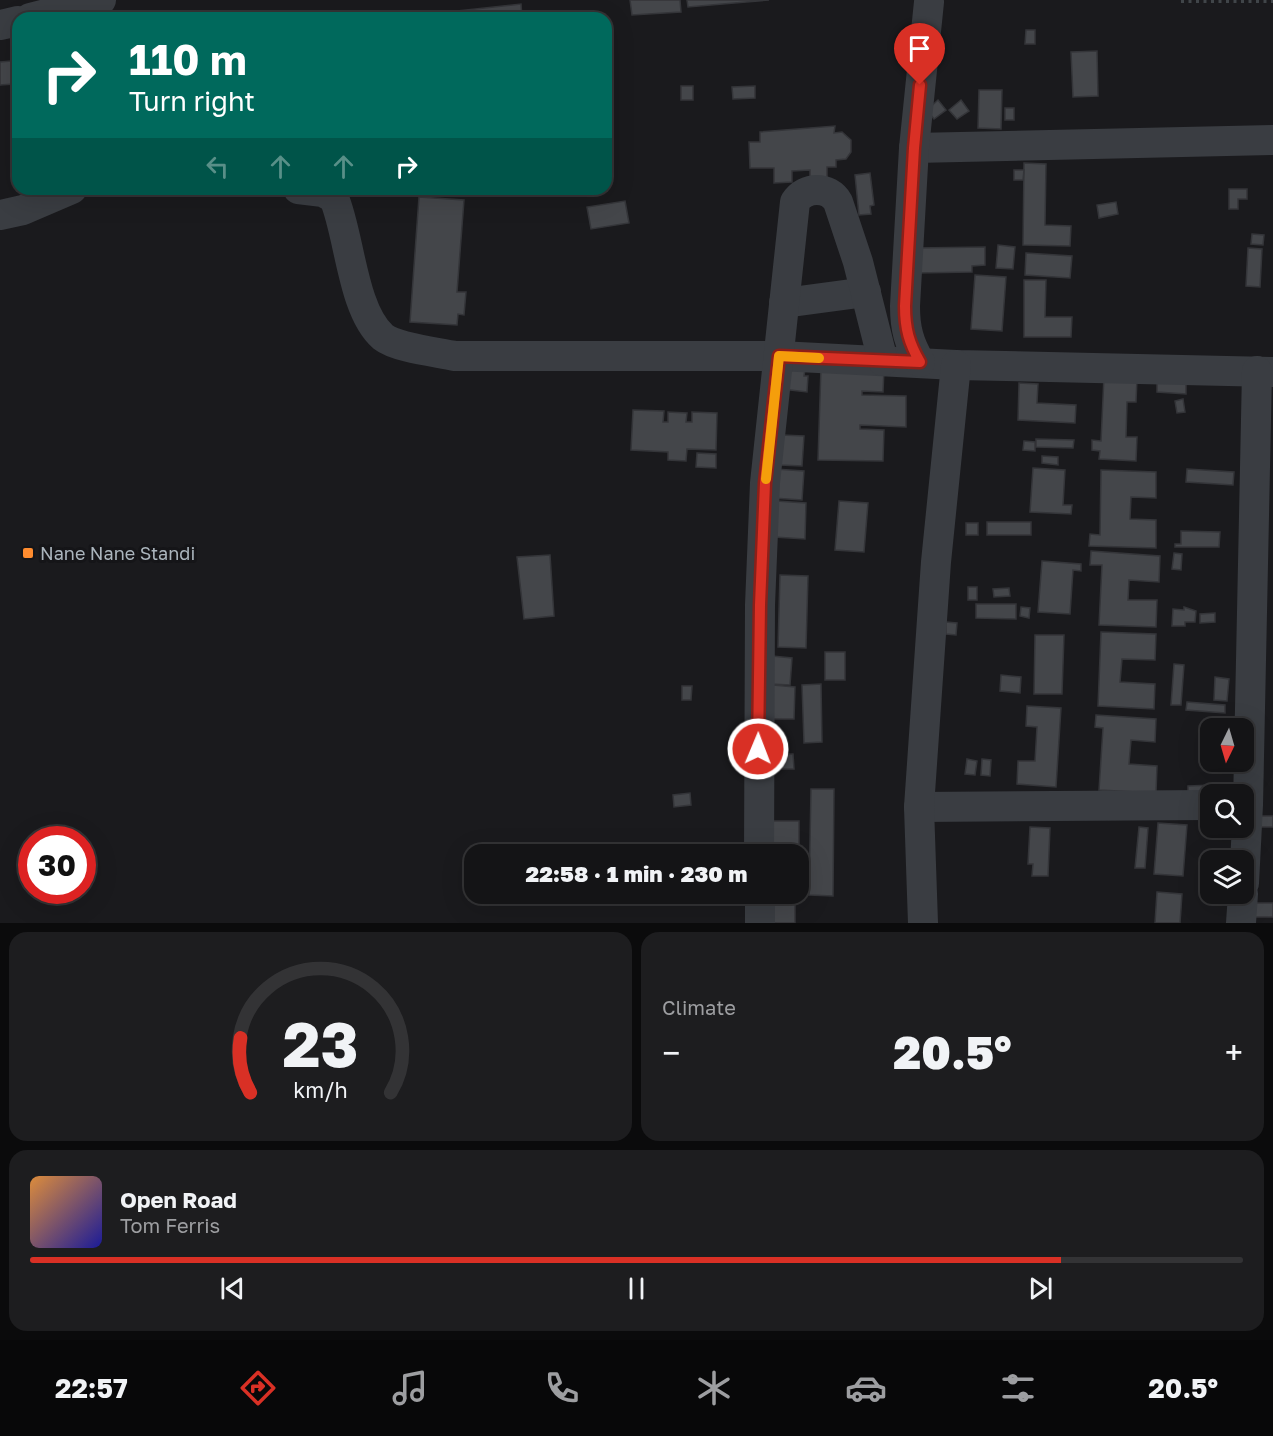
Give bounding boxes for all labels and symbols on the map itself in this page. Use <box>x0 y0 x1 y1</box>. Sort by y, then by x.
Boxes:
pin <box>894 23 945 85</box>
place label: Nane Nane Standi <box>40 542 195 564</box>
marker: Nane Nane Standi <box>21 546 35 560</box>
position arrow <box>726 717 790 781</box>
north arrow <box>1200 718 1254 772</box>
speed limit sign: 30 <box>18 826 96 904</box>

